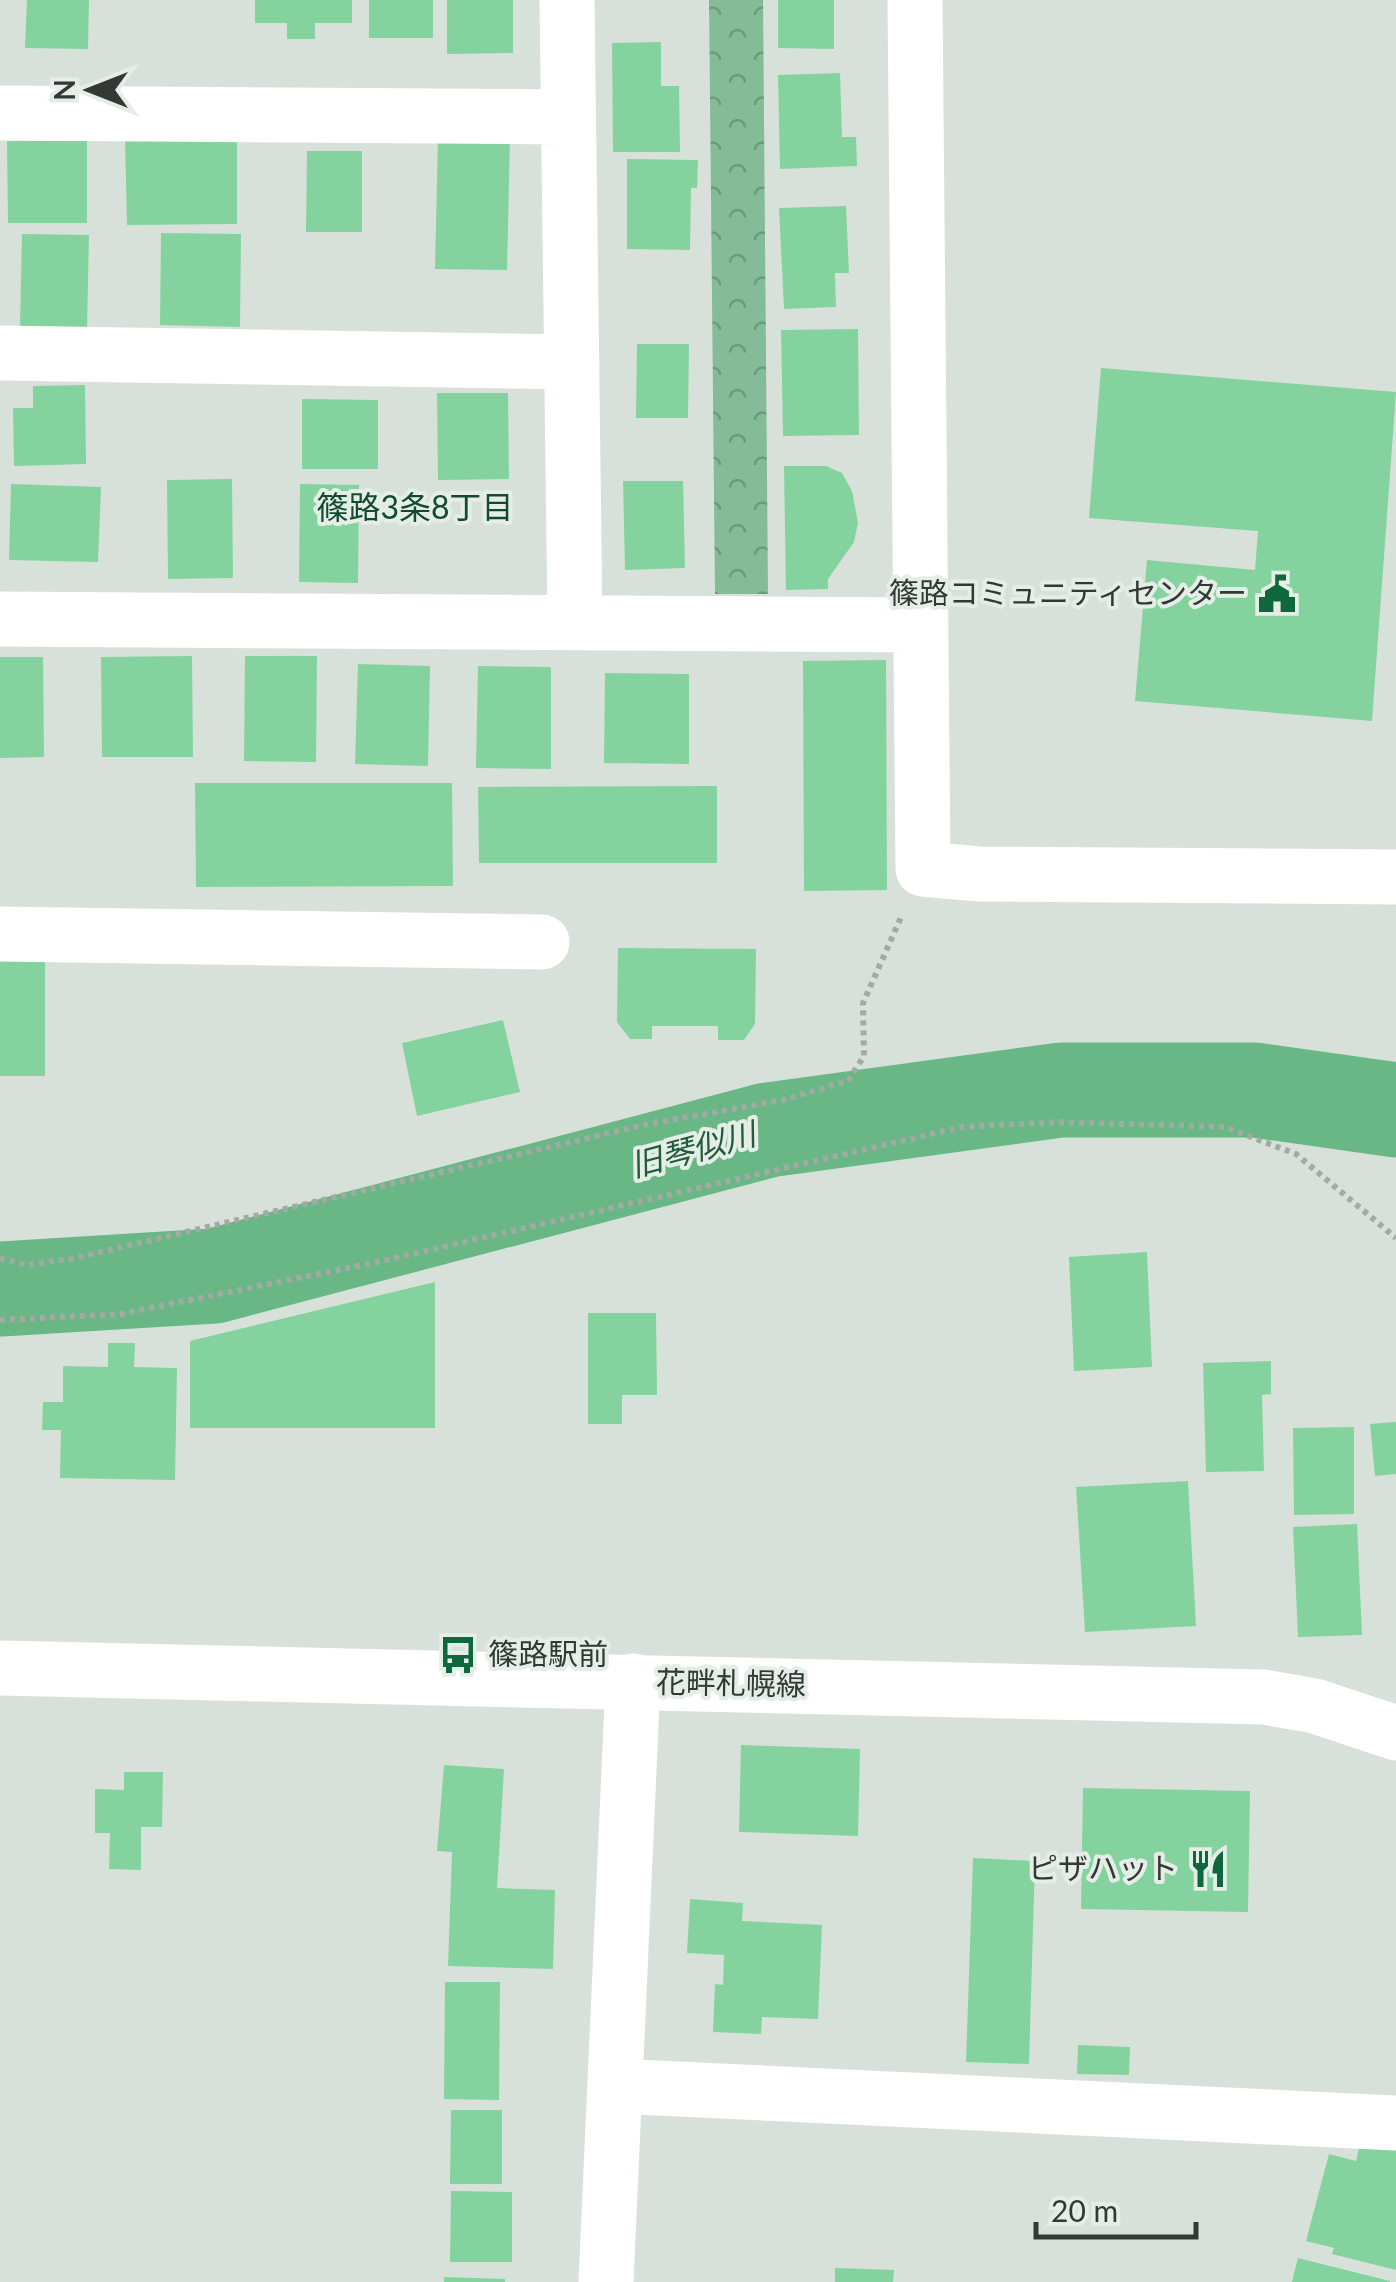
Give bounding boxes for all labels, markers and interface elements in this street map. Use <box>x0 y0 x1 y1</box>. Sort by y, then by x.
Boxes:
north arrow <box>40 40 140 140</box>
text: N <box>47 79 81 101</box>
district label: 篠路3条8丁目 <box>316 487 514 526</box>
public building icon: 篠路コミュニティセンター <box>1256 573 1298 615</box>
place label: 篠路コミュニティセンター <box>889 574 1247 610</box>
water label: 旧琴似川 <box>626 1112 762 1184</box>
bus stop icon: 篠路駅前 <box>437 1634 479 1676</box>
place label: 篠路駅前 <box>488 1635 608 1671</box>
street label: 花畔札幌線 <box>656 1663 806 1701</box>
restaurant icon: ピザハット <box>1187 1848 1229 1890</box>
place label: ピザハット <box>1028 1849 1178 1885</box>
scale bar <box>1036 2177 1196 2239</box>
text: 20 m <box>1051 2192 1118 2228</box>

